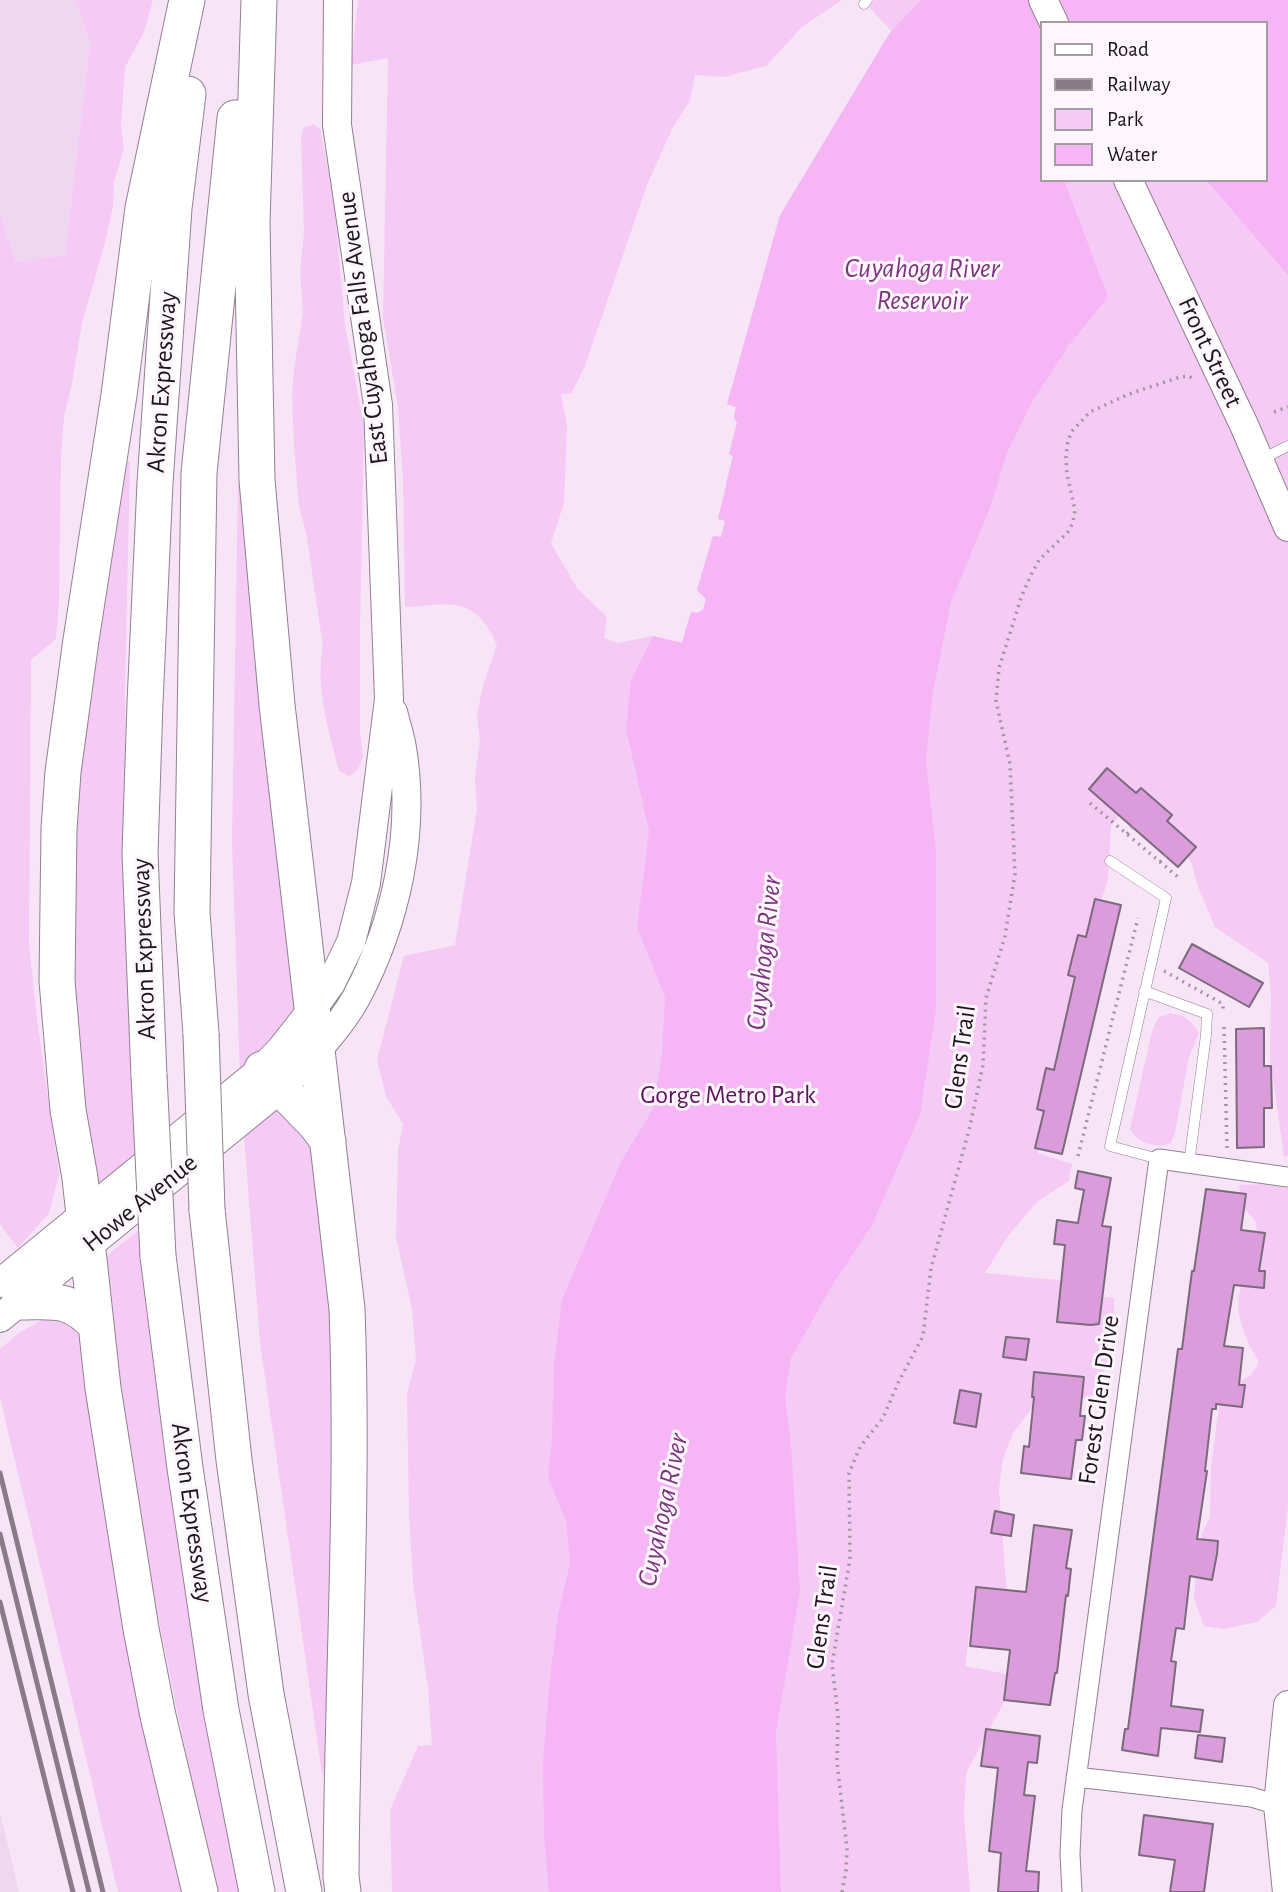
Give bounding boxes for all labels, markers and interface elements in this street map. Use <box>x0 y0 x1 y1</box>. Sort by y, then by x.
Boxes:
legend <box>1040 21 1267 182</box>
text: Road <box>1107 39 1149 60</box>
text: Railway <box>1107 74 1170 95</box>
text: Park <box>1107 109 1143 130</box>
text: Water <box>1107 144 1157 165</box>
street label: East Cuyahoga Falls Avenue <box>331 190 395 466</box>
water label: Cuyahoga River Reservoir <box>844 252 1000 318</box>
street label: Akron Expressway <box>140 290 184 474</box>
street label: Front Street <box>1171 292 1249 412</box>
street label: Akron Expressway <box>125 858 163 1040</box>
water label: Cuyahoga River <box>739 874 789 1032</box>
street label: Glens Trail <box>937 1003 983 1111</box>
park label: Gorge Metro Park <box>640 1079 816 1111</box>
street label: Howe Avenue <box>76 1147 204 1259</box>
street label: Forest Glen Drive <box>1072 1313 1126 1487</box>
street label: Akron Expressway <box>164 1421 220 1605</box>
water label: Cuyahoga River <box>630 1431 696 1589</box>
street label: Glens Trail <box>799 1563 845 1671</box>

